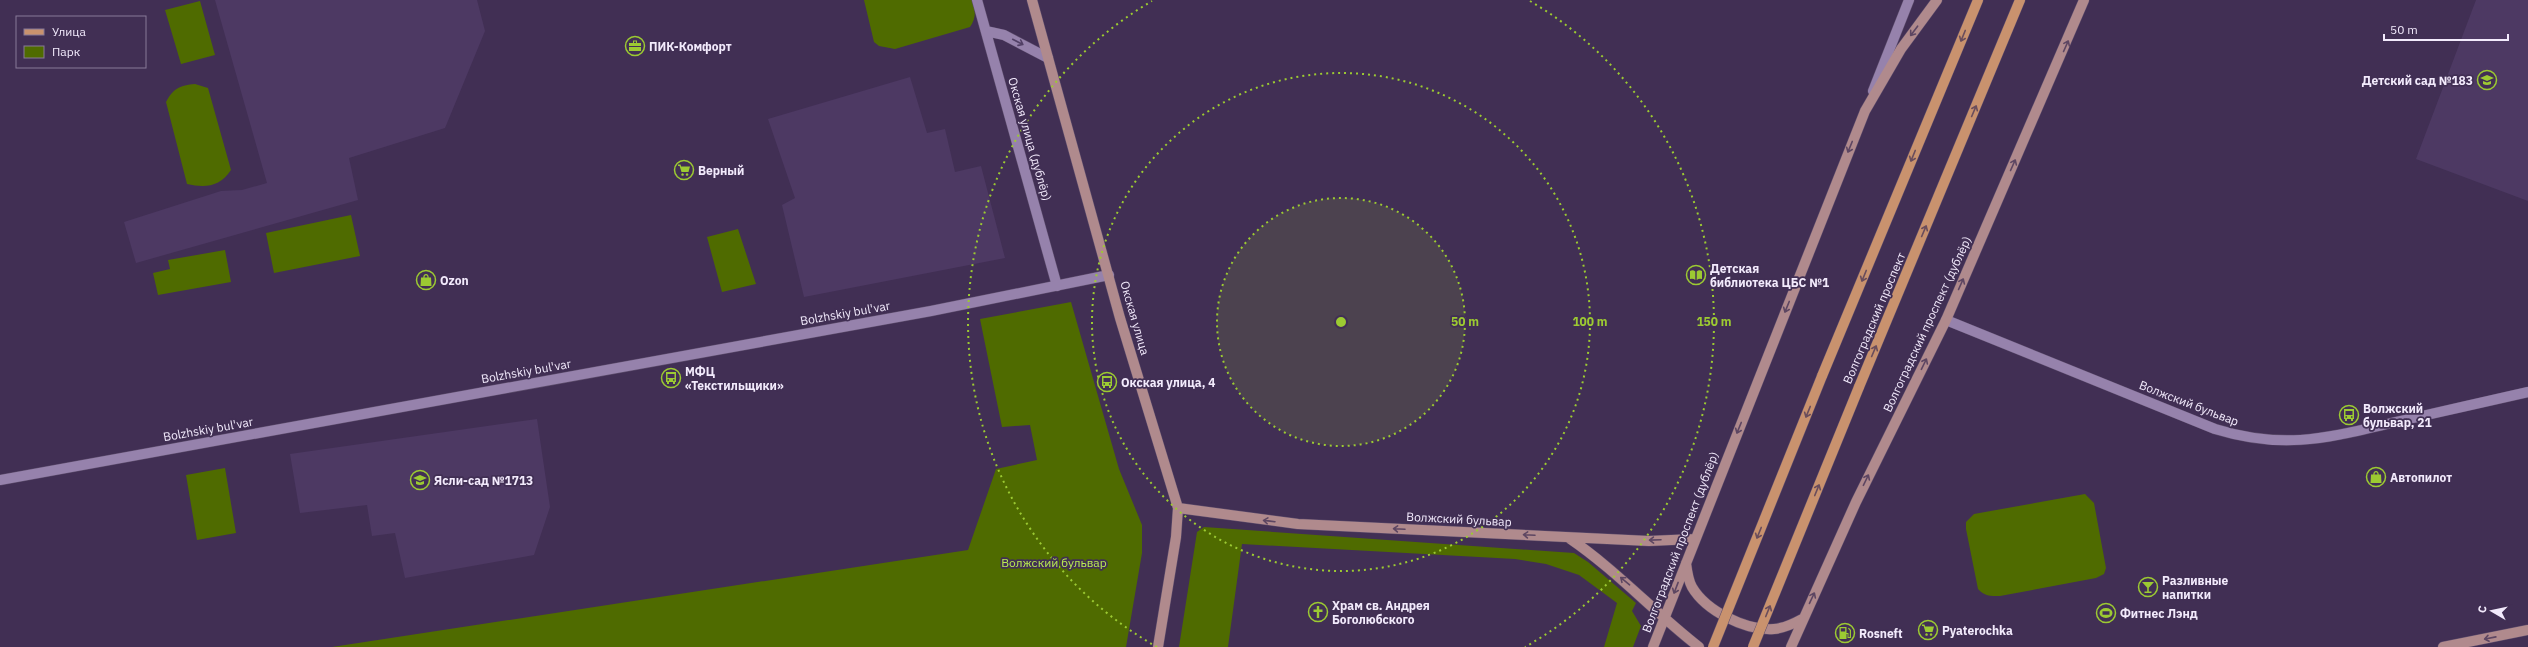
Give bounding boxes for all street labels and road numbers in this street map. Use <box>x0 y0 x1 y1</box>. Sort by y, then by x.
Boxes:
street label: Окская улица (дублёр) <box>1005 76 1055 202</box>
street label: Волгоградский проспект (дублёр) <box>1880 234 1974 414</box>
street label: Волгоградский проспект <box>1840 250 1909 386</box>
street label: Окская улица <box>1117 279 1153 357</box>
street label: Bolzhskiy bul'var <box>799 298 892 328</box>
street label: Bolzhskiy bul'var <box>480 356 573 386</box>
street label: Волжский бульвар <box>2137 377 2241 429</box>
street label: Bolzhskiy bul'var <box>162 414 255 444</box>
street label: Волгоградский проспект (дублёр) <box>1639 450 1721 634</box>
street label: Волжский бульвар <box>1406 509 1512 529</box>

